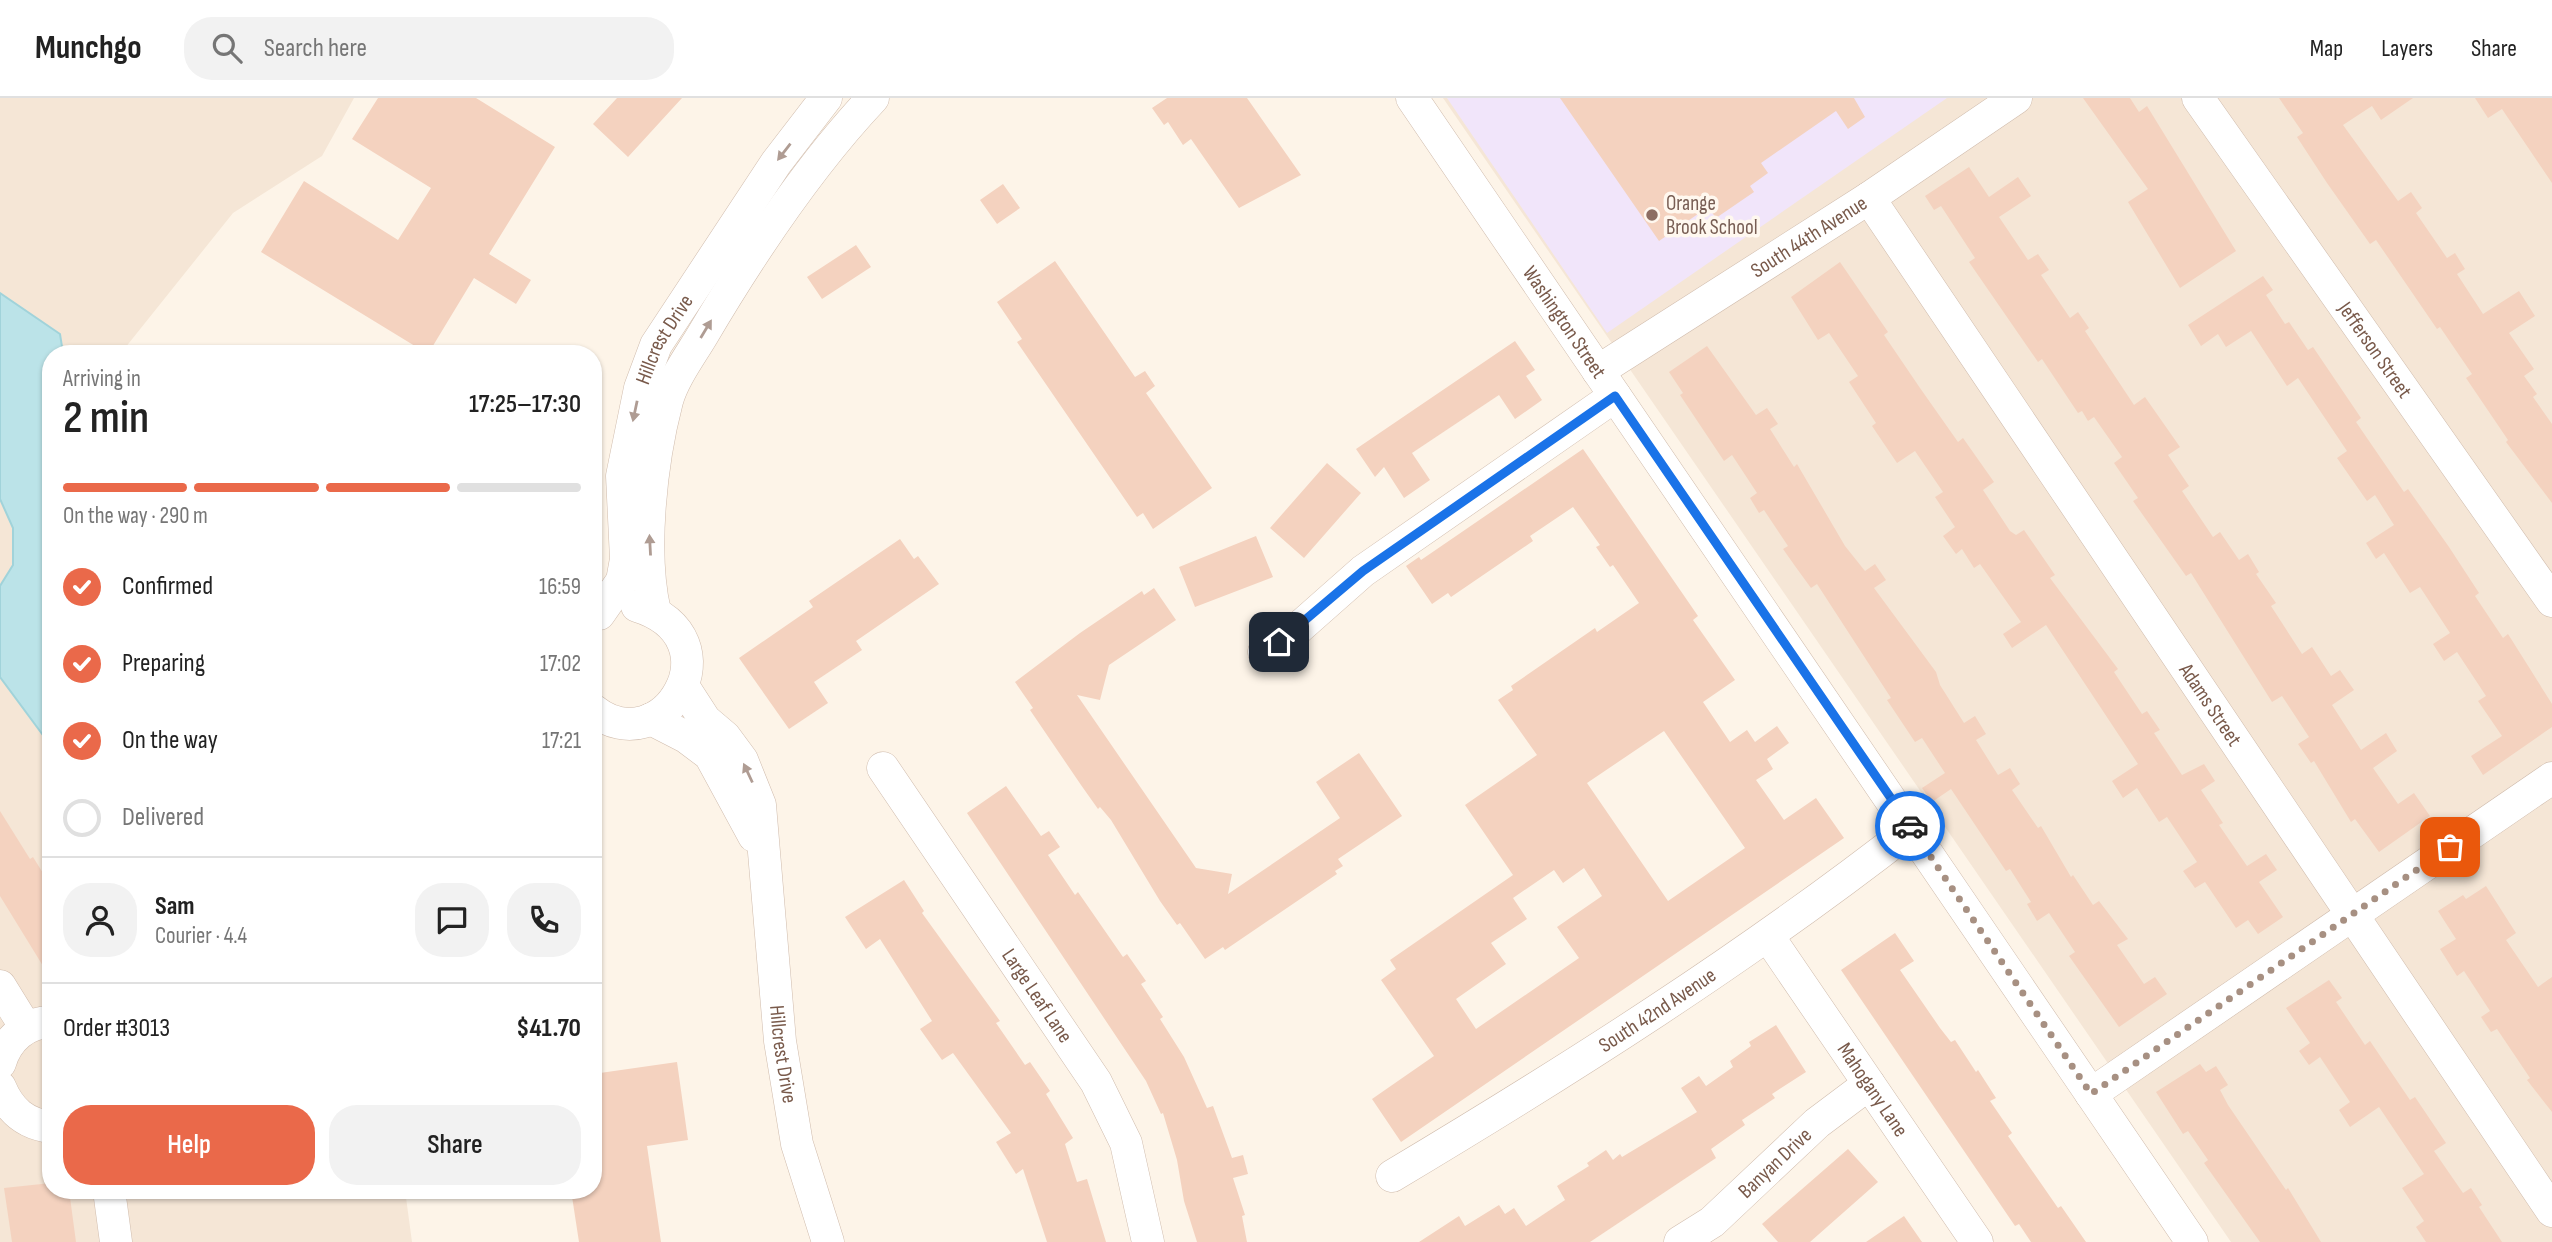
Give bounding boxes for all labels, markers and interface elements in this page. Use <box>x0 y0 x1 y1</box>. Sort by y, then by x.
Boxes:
search box <box>184 17 674 80</box>
text: Munchgo <box>35 28 142 68</box>
icon: search <box>208 29 246 67</box>
text: Search here <box>264 33 367 64</box>
text: Map <box>2310 34 2343 63</box>
text: Layers <box>2381 34 2433 63</box>
text: Share <box>2471 34 2517 63</box>
one-way arrow <box>777 142 792 160</box>
place label: Orange Brook School <box>1666 191 1758 240</box>
street label: South 44th Avenue <box>1746 191 1872 283</box>
marker: Orange Brook School <box>1644 207 1660 223</box>
street label: Washington Street <box>1517 261 1611 383</box>
street label: Hillcrest Drive <box>631 290 699 388</box>
street label: Jefferson Street <box>2332 297 2417 403</box>
one-way arrow <box>700 320 712 339</box>
text: Arriving in <box>63 365 141 393</box>
text: 17:25–17:30 <box>469 389 581 420</box>
text: 2 min <box>63 391 149 446</box>
one-way arrow <box>630 400 641 422</box>
text: On the way · 290 m <box>63 502 208 530</box>
one-way arrow <box>645 534 656 556</box>
icon: check <box>63 568 101 606</box>
text: Confirmed <box>122 571 213 602</box>
text: 16:59 <box>539 573 581 601</box>
pin <box>1249 612 1309 672</box>
icon: home <box>1260 623 1298 661</box>
icon: check <box>63 645 101 683</box>
text: Preparing <box>122 648 205 679</box>
text: 17:02 <box>540 650 581 678</box>
street label: Adams Street <box>2173 658 2247 751</box>
icon: check <box>63 722 101 760</box>
text: On the way <box>122 725 218 756</box>
text: 17:21 <box>542 727 581 755</box>
one-way arrow <box>742 762 753 783</box>
courier <box>1875 791 1945 861</box>
text: Delivered <box>122 802 204 833</box>
icon: car <box>1891 807 1929 845</box>
pin <box>2420 817 2480 877</box>
icon: bag <box>2431 828 2469 866</box>
button: person <box>63 883 137 957</box>
button: chat <box>415 883 489 957</box>
button: phone <box>507 883 581 957</box>
text: Sam <box>155 891 195 922</box>
text: Courier · 4.4 <box>155 922 247 950</box>
street label: Large Leaf Lane <box>996 944 1078 1048</box>
street label: South 42nd Avenue <box>1594 963 1721 1058</box>
street label: Hillcrest Drive <box>764 1004 802 1105</box>
text: Order #3013 <box>63 1013 170 1044</box>
text: $41.70 <box>516 1013 581 1044</box>
street label: Mahogany Lane <box>1832 1038 1913 1142</box>
button: Help <box>63 1105 315 1185</box>
button: Share <box>329 1105 581 1185</box>
street label: Banyan Drive <box>1733 1123 1817 1204</box>

